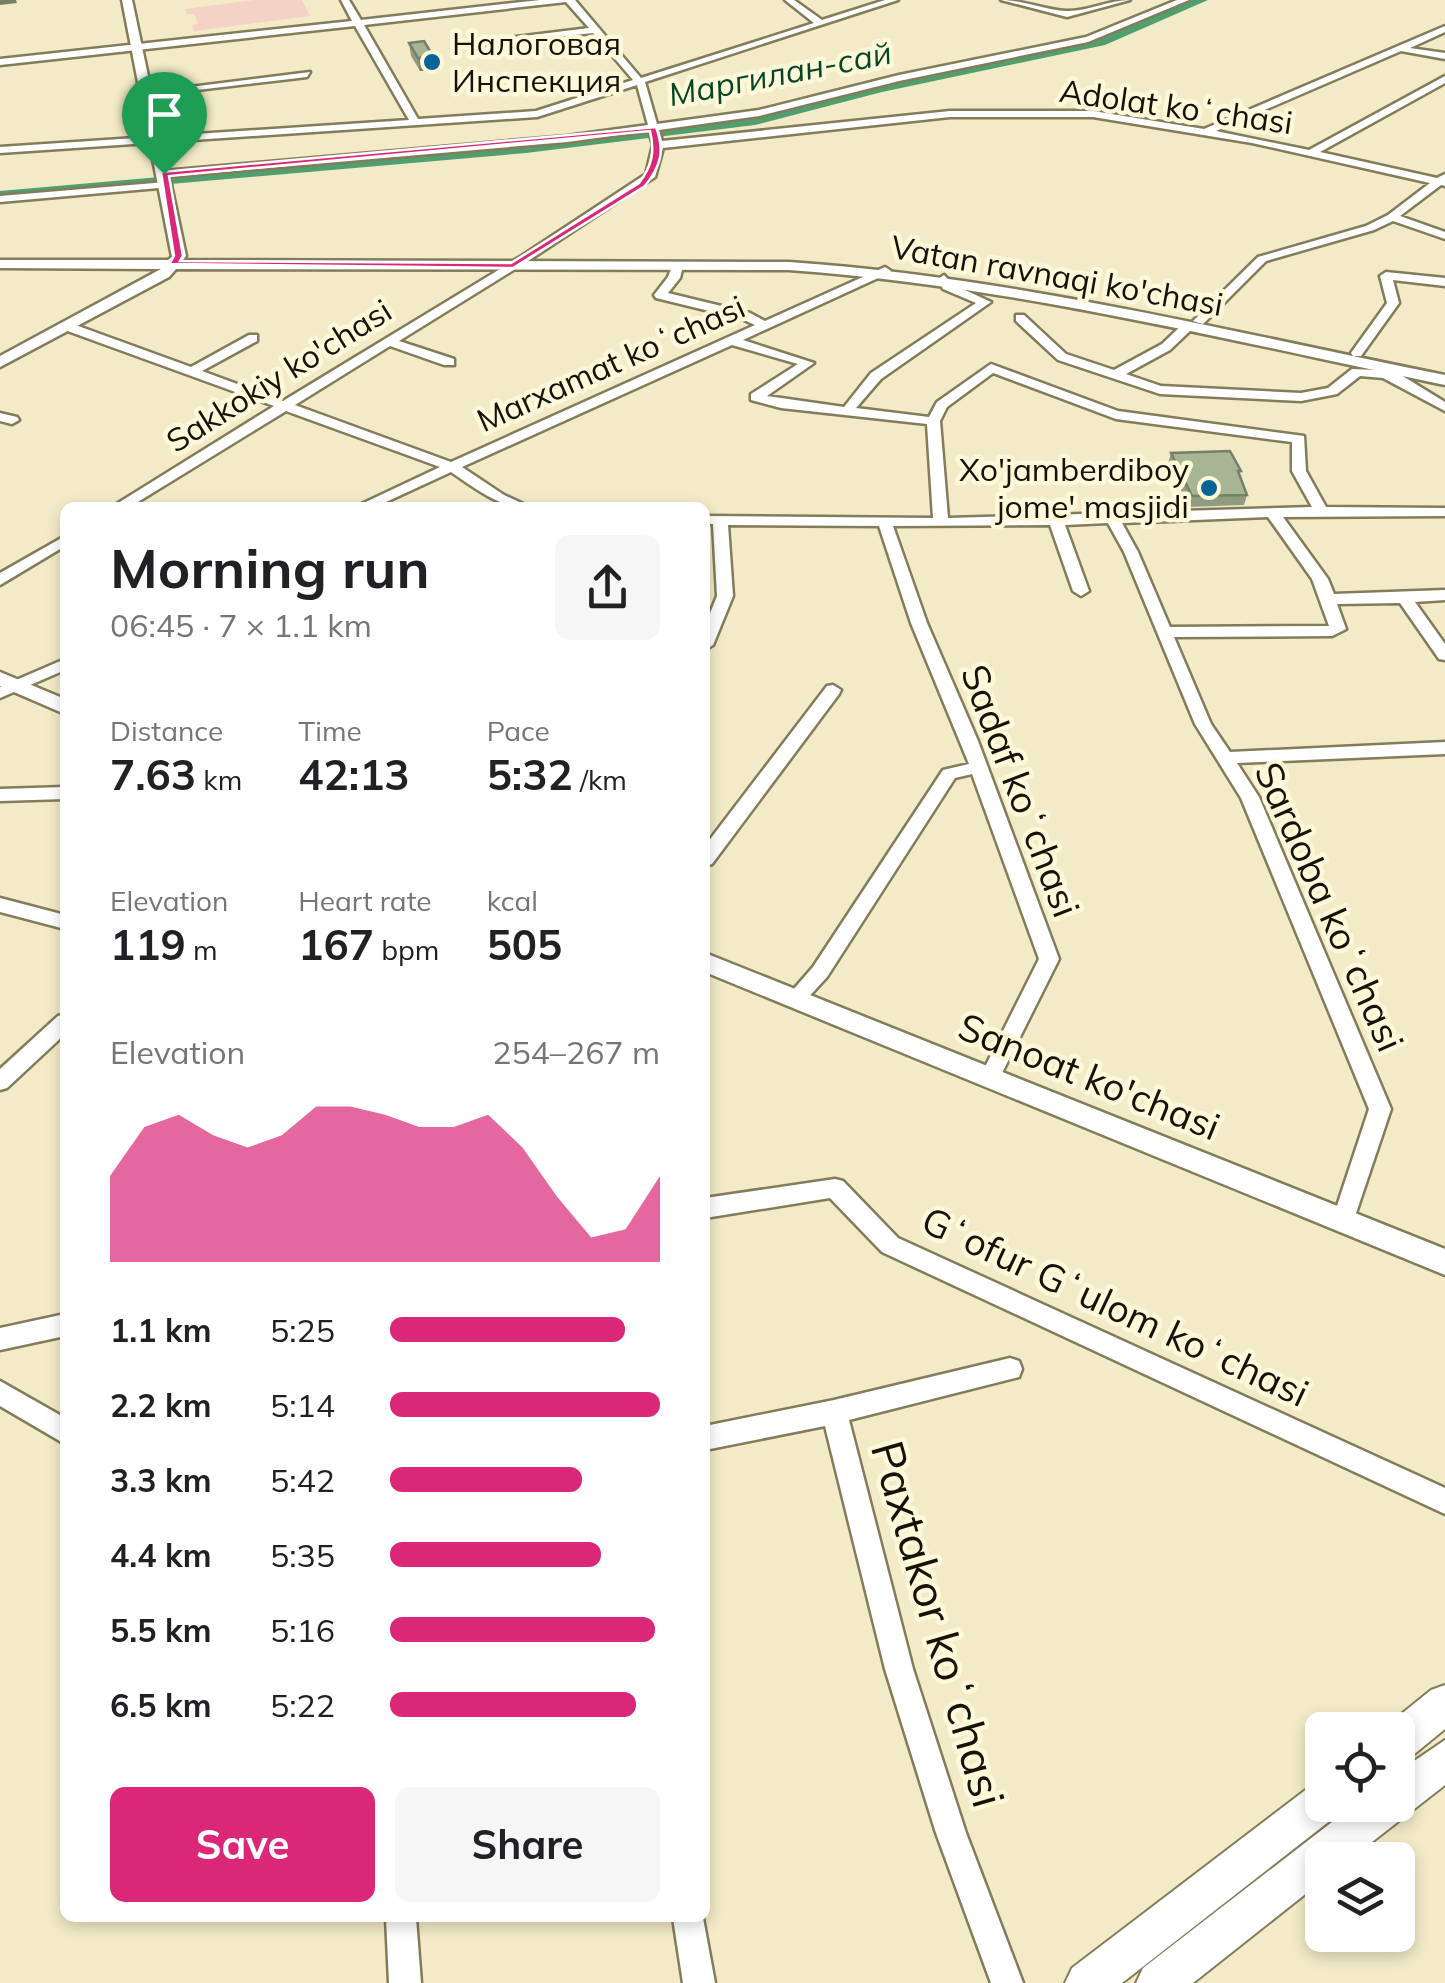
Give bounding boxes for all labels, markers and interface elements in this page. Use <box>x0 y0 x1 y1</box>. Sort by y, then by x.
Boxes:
place label: Налоговая Инспекция <box>452 23 621 100</box>
water label: Маргилан-сай <box>665 32 895 114</box>
marker: Налоговая Инспекция <box>421 51 443 73</box>
street label: Adolat koʻchasi <box>1057 70 1295 142</box>
pin <box>122 72 207 175</box>
icon: arrive <box>137 87 192 142</box>
street label: Vatan ravnaqi ko'chasi <box>888 226 1226 324</box>
street label: Marxamat koʻchasi <box>470 286 751 440</box>
street label: Sakkokiy ko'chasi <box>158 290 399 461</box>
place label: Xo'jamberdiboy jome' masjidi <box>959 449 1189 526</box>
marker: Xo'jamberdiboy jome' masjidi <box>1198 477 1220 499</box>
text: Morning run <box>110 533 430 602</box>
button: share <box>555 535 660 640</box>
text: 06:45 · 7 × 1.1 km <box>110 605 372 645</box>
street label: Sadaf koʻchasi <box>951 658 1091 924</box>
text: Distance <box>110 713 223 748</box>
text: Time <box>298 713 362 748</box>
text: Pace <box>487 713 550 748</box>
text: 7.63 <box>110 748 196 801</box>
text: 42:13 <box>298 748 410 801</box>
text: 5:32 <box>487 748 573 801</box>
street label: Sardoba koʻchasi <box>1245 754 1415 1059</box>
text: km <box>196 762 242 797</box>
text: /km <box>573 762 627 797</box>
text: Elevation <box>110 883 228 918</box>
text: Heart rate <box>298 883 432 918</box>
text: kcal <box>487 883 538 918</box>
text: 119 <box>110 918 186 971</box>
text: 167 <box>298 918 374 971</box>
text: 505 <box>487 918 562 971</box>
text: m <box>186 932 218 967</box>
text: bpm <box>374 932 439 967</box>
street label: Sanoat ko'chasi <box>952 1002 1227 1150</box>
text: Elevation <box>110 1032 245 1072</box>
text: 254–267 m <box>492 1032 660 1072</box>
street label: Gʻofur Gʻulom koʻchasi <box>914 1195 1316 1417</box>
text: 1.1 km <box>110 1310 212 1350</box>
text: 5:25 <box>270 1310 335 1350</box>
text: 2.2 km <box>110 1385 212 1425</box>
text: 5:14 <box>270 1385 335 1425</box>
street label: Paxtakor koʻchasi <box>860 1434 1018 1813</box>
text: 3.3 km <box>110 1460 212 1500</box>
text: 5:42 <box>270 1460 335 1500</box>
text: 4.4 km <box>110 1535 212 1575</box>
text: 5:35 <box>270 1535 335 1575</box>
text: 5.5 km <box>110 1610 212 1650</box>
text: 5:16 <box>270 1610 335 1650</box>
text: 6.5 km <box>110 1685 212 1725</box>
text: 5:22 <box>270 1685 335 1725</box>
map controls <box>1305 1712 1415 1952</box>
button: locate <box>1305 1712 1415 1822</box>
button: Save <box>110 1787 375 1902</box>
button: Share <box>395 1787 660 1902</box>
button: layers <box>1305 1842 1415 1952</box>

